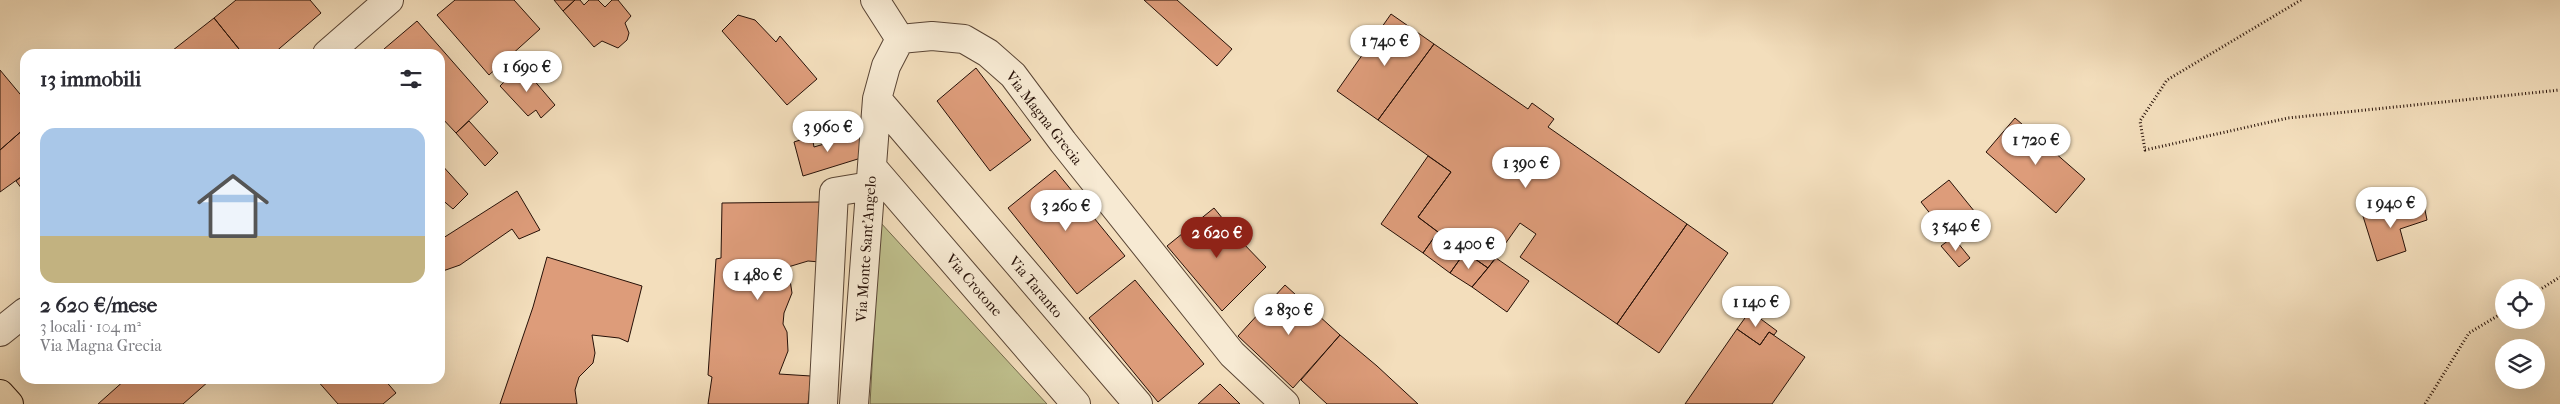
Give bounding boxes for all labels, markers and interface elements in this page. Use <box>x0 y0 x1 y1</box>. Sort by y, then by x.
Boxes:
pin: 1 740 € <box>1339 24 1431 67</box>
text: 1 740 € <box>1361 31 1409 50</box>
pin: 1 690 € <box>481 51 573 93</box>
text: 1 690 € <box>503 57 551 76</box>
icon: filters <box>397 65 425 93</box>
text: 13 immobili <box>40 67 141 91</box>
street label: Via Magna Grecia <box>1001 67 1087 169</box>
pin: 3 960 € <box>782 110 874 153</box>
text: 3 960 € <box>804 117 852 136</box>
pin: 1 720 € <box>1990 124 2082 166</box>
text: 1 720 € <box>2013 130 2059 149</box>
pin: 1 390 € <box>1480 146 1572 189</box>
text: 1 390 € <box>1503 153 1549 172</box>
icon: home <box>188 161 278 251</box>
street label: Via Monte Sant'Angelo <box>852 175 880 324</box>
pin: 1 940 € <box>2345 186 2437 229</box>
pin: 3 260 € <box>1020 190 1112 232</box>
text: 1 940 € <box>2367 193 2415 212</box>
text: 3 260 € <box>1042 196 1090 215</box>
pin: 3 540 € <box>1910 210 2002 252</box>
pin: 2 620 € <box>1171 216 1263 259</box>
text: 3 540 € <box>1932 216 1980 235</box>
text: 2 620 € <box>1192 223 1242 242</box>
pin: 2 400 € <box>1423 228 1515 270</box>
text: 2 400 € <box>1443 234 1495 253</box>
street label: Via Crotone <box>941 249 1006 320</box>
street label: Via Taranto <box>1004 252 1067 322</box>
pin: 1 480 € <box>712 258 804 301</box>
text: 1 480 € <box>734 265 782 284</box>
map controls <box>2495 279 2545 389</box>
button: locate <box>2495 279 2545 329</box>
pin: 1 140 € <box>1710 286 1802 328</box>
text: 1 140 € <box>1733 292 1779 311</box>
text: 2 620 €/mese <box>40 293 157 317</box>
pin: 2 830 € <box>1243 294 1335 336</box>
text: 2 830 € <box>1265 300 1313 319</box>
text: 3 locali · 104 m² <box>40 317 141 336</box>
text: Via Magna Grecia <box>40 336 162 355</box>
button: layers <box>2495 339 2545 389</box>

